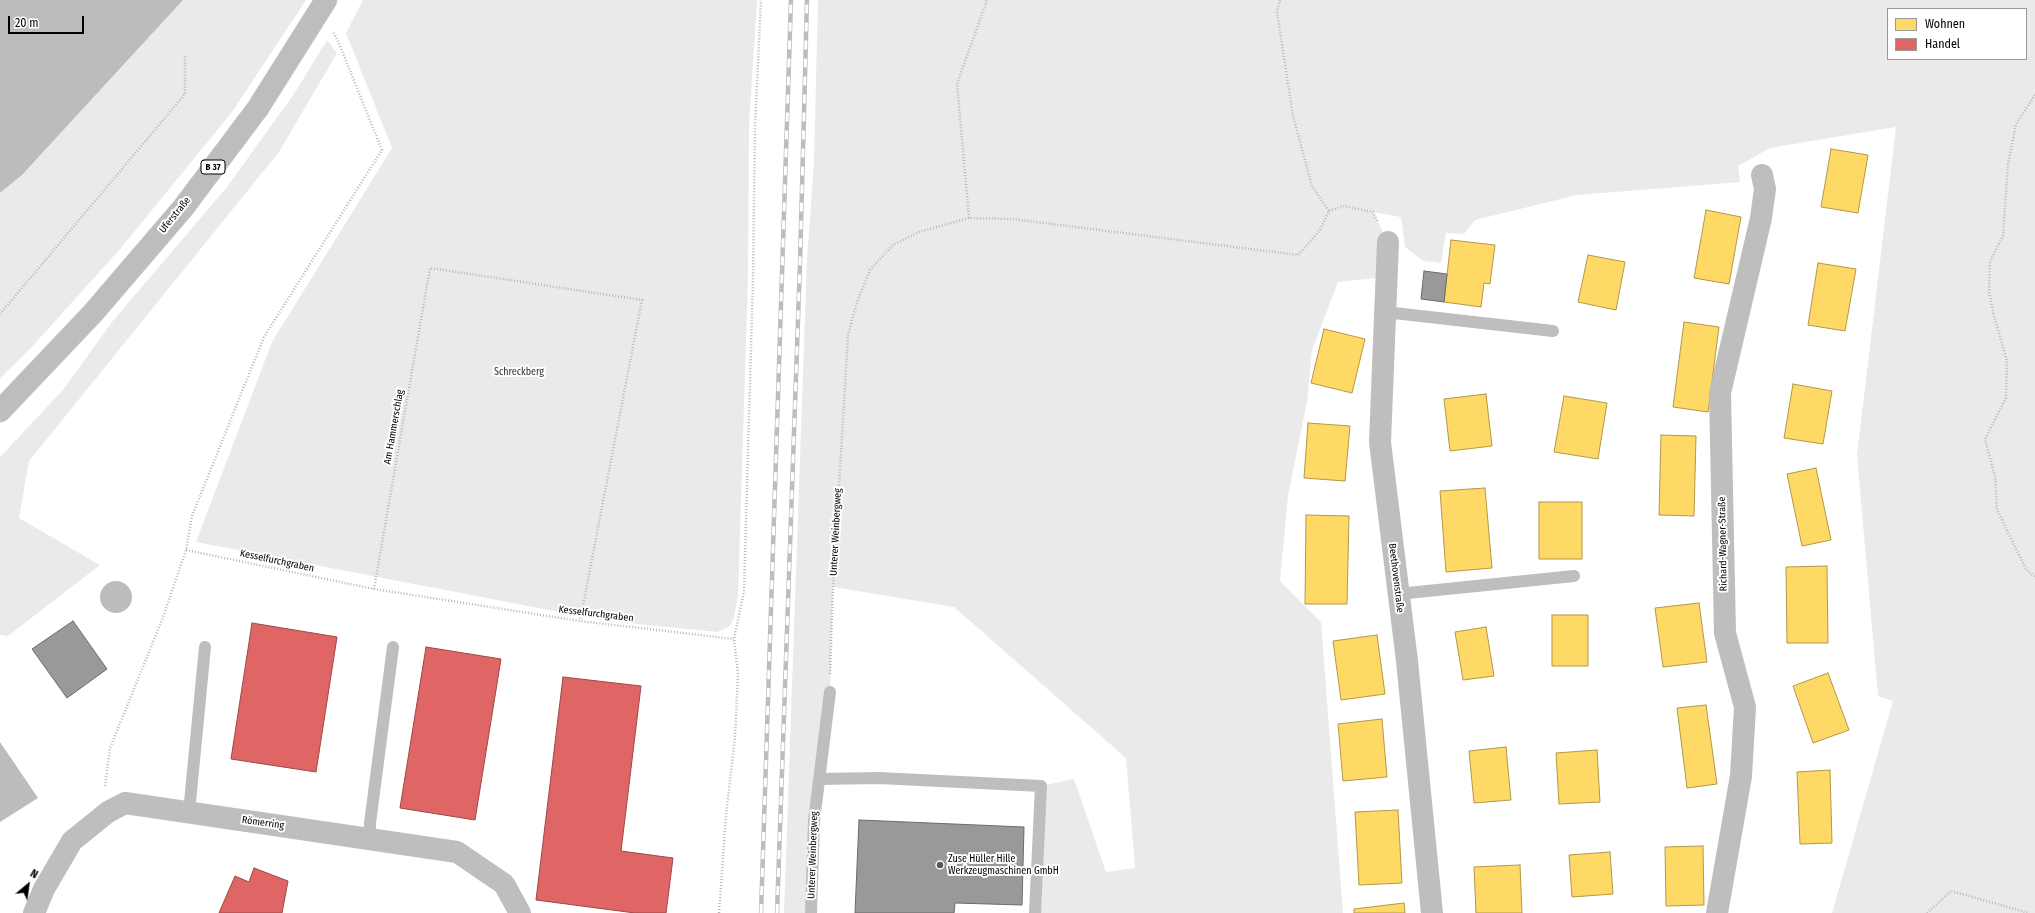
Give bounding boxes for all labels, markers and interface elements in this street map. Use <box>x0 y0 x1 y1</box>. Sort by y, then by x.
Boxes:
scale bar <box>10 8 86 34</box>
legend <box>1887 8 2027 60</box>
text: 20 m <box>15 16 39 30</box>
text: Wohnen <box>1925 17 1965 31</box>
text: Handel <box>1925 37 1960 51</box>
road number: B 37 <box>201 160 225 174</box>
street label: Uferstraße <box>157 194 193 236</box>
park label: Schreckberg <box>494 366 544 378</box>
street label: Am Hammerschlag <box>382 389 406 465</box>
street label: Unterer Weinbergweg <box>828 488 844 576</box>
street label: Richard-Wagner-Straße <box>1716 497 1730 591</box>
street label: Beethovenstraße <box>1386 543 1406 613</box>
street label: Kesselfurchgraben <box>239 547 315 575</box>
street label: Kesselfurchgraben <box>558 603 634 625</box>
street label: Unterer Weinbergweg <box>805 811 821 899</box>
street label: Römerring <box>241 814 285 832</box>
place label: Zuse Hüller Hille Werkzeugmaschinen GmbH <box>948 853 1059 876</box>
marker: Zuse Hüller Hille Werkzeugmaschinen GmbH <box>935 860 945 870</box>
north arrow <box>8 865 48 905</box>
text: N <box>28 867 40 881</box>

